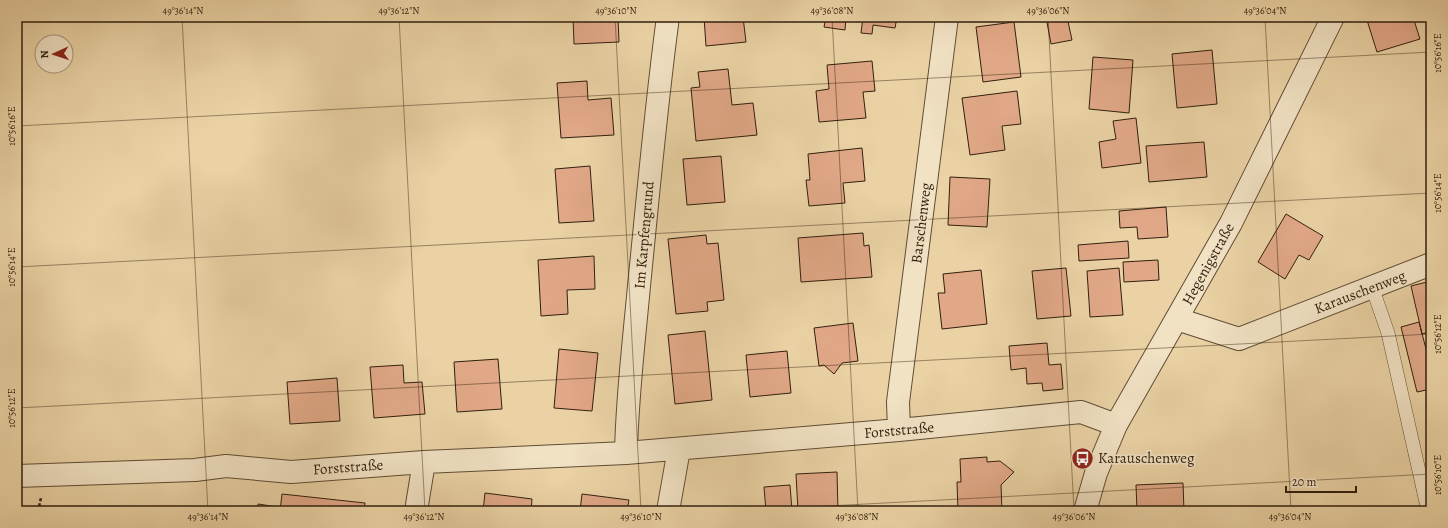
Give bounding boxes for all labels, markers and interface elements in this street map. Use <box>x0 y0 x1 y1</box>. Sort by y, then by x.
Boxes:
text: 49°36'14"N <box>163 4 203 17</box>
text: 49°36'12"N <box>379 4 419 17</box>
text: 49°36'10"N <box>595 4 637 17</box>
text: 49°36'08"N <box>811 4 854 17</box>
text: 49°36'06"N <box>1027 4 1069 17</box>
text: 49°36'04"N <box>1244 4 1286 17</box>
text: 10°56'16"E <box>1431 33 1444 73</box>
north arrow <box>34 34 74 74</box>
text: N <box>37 50 52 59</box>
text: 10°56'16"E <box>5 106 18 146</box>
text: 10°56'14"E <box>1431 173 1444 213</box>
street label: Im Karpfengrund <box>629 179 659 290</box>
street label: Barschenweg <box>906 181 936 265</box>
street label: Hegenigstraße <box>1177 219 1239 309</box>
text: 10°56'14"E <box>5 247 18 287</box>
street label: Karauschenweg <box>1311 265 1409 319</box>
text: 10°56'12"E <box>1431 314 1444 354</box>
text: 10°56'12"E <box>5 388 18 428</box>
street label: Forststraße <box>863 417 935 443</box>
bus stop icon: Karauschenweg <box>1069 445 1095 471</box>
place label: Karauschenweg <box>1098 448 1195 468</box>
street label: Forststraße <box>312 455 384 479</box>
text: 10°56'10"E <box>1431 455 1444 495</box>
scale bar <box>1286 468 1356 494</box>
text: 20 m <box>1292 474 1316 490</box>
text: 49°36'14"N <box>188 510 228 523</box>
text: 49°36'12"N <box>404 510 444 523</box>
text: 49°36'10"N <box>620 510 662 523</box>
text: 49°36'08"N <box>836 510 879 523</box>
text: 49°36'06"N <box>1053 510 1095 523</box>
text: 49°36'04"N <box>1269 510 1311 523</box>

